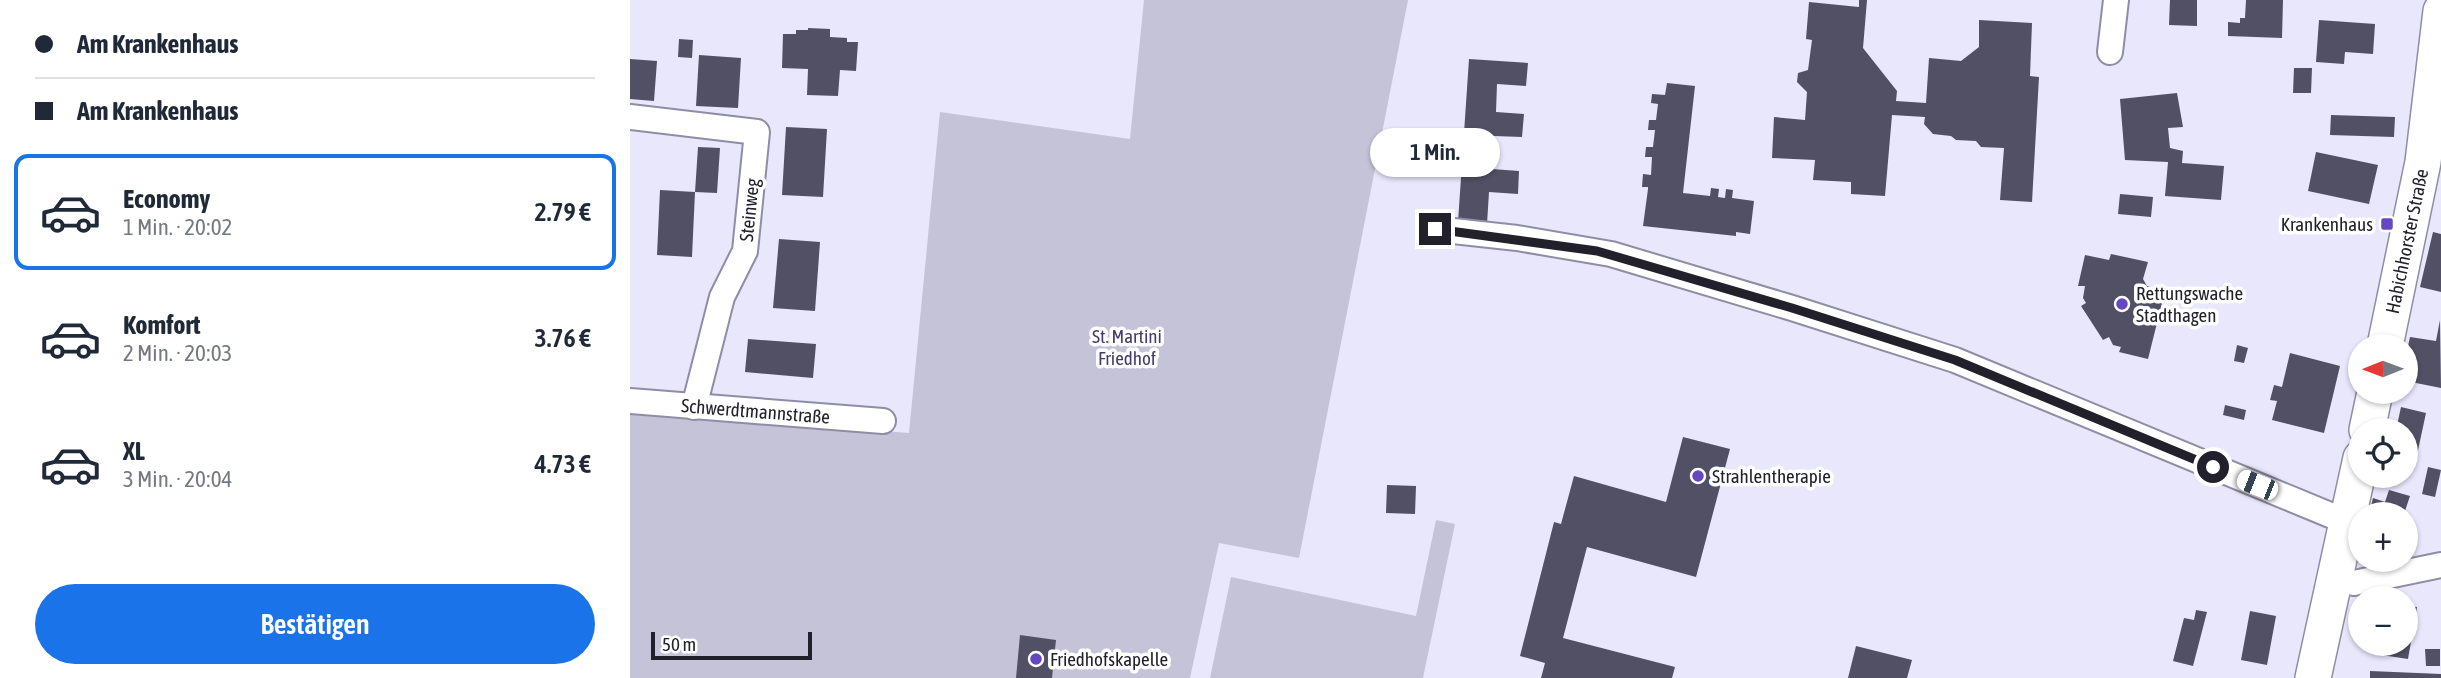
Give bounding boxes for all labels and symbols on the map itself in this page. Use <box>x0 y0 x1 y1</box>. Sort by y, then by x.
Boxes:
callout: 1 Min. <box>1370 128 1500 176</box>
street label: Habichhorster Straße <box>2381 167 2432 316</box>
street label: Steinweg <box>735 176 763 243</box>
route end <box>1419 213 1451 245</box>
place label: Krankenhaus <box>2281 213 2373 235</box>
marker: Krankenhaus <box>2379 216 2395 232</box>
place label: Rettungswache Stadthagen <box>2136 282 2243 326</box>
marker: Rettungswache Stadthagen <box>2114 296 2130 312</box>
park label: St. Martini Friedhof <box>1092 325 1162 369</box>
north arrow <box>2348 334 2418 404</box>
street label: Schwerdtmannstraße <box>680 394 831 428</box>
route start <box>2197 451 2229 483</box>
place label: Strahlentherapie <box>1712 465 1831 487</box>
car <box>2234 467 2281 503</box>
marker: Strahlentherapie <box>1690 468 1706 484</box>
scale bar <box>651 629 812 661</box>
place label: Friedhofskapelle <box>1050 648 1168 670</box>
marker: Friedhofskapelle <box>1028 651 1044 667</box>

